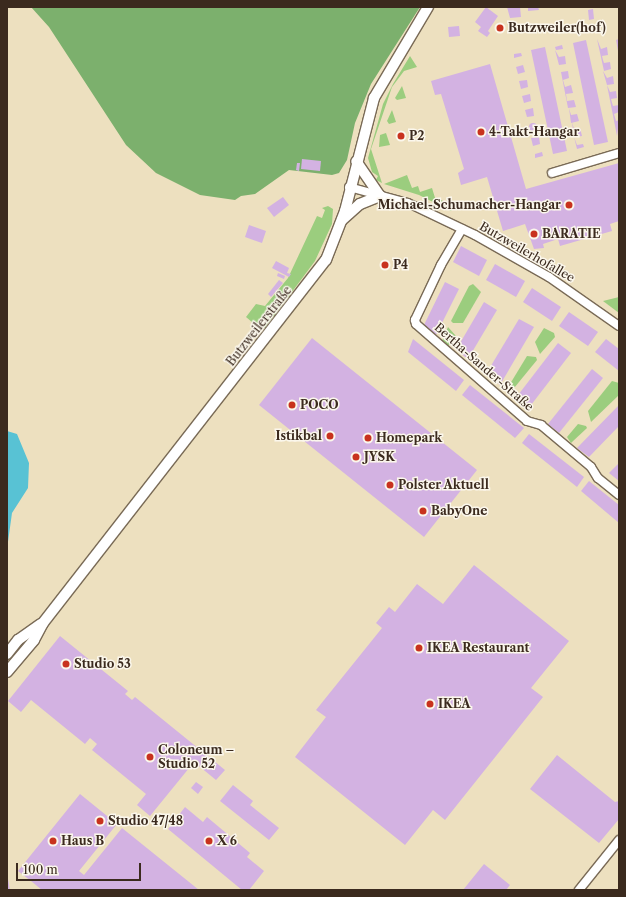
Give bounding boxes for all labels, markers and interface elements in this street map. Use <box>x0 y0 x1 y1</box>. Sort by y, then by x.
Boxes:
place label: Butzweiler(hof) <box>508 21 606 35</box>
marker: Butzweiler(hof) <box>495 23 505 33</box>
place label: 4-Takt-Hangar <box>489 125 579 139</box>
marker: 4-Takt-Hangar <box>476 127 486 137</box>
place label: P2 <box>409 129 424 143</box>
marker: P2 <box>396 131 406 141</box>
place label: Michael-Schumacher-Hangar <box>378 198 561 212</box>
marker: Michael-Schumacher-Hangar <box>564 200 574 210</box>
street label: Butzweilerhofallee <box>477 219 577 285</box>
place label: BARATIE <box>542 227 601 241</box>
marker: BARATIE <box>529 229 539 239</box>
place label: P4 <box>393 258 408 272</box>
marker: P4 <box>380 260 390 270</box>
street label: Butzweilerstraße <box>223 283 295 369</box>
street label: Bertha-Sander-Straße <box>431 320 537 414</box>
place label: POCO <box>300 398 339 412</box>
marker: POCO <box>287 400 297 410</box>
place label: Istikbal <box>276 429 322 443</box>
marker: Istikbal <box>325 431 335 441</box>
place label: Homepark <box>376 431 442 445</box>
marker: Homepark <box>363 433 373 443</box>
place label: JYSK <box>364 450 395 464</box>
marker: JYSK <box>351 452 361 462</box>
place label: Polster Aktuell <box>398 478 490 492</box>
marker: Polster Aktuell <box>385 480 395 490</box>
place label: BabyOne <box>431 504 487 518</box>
marker: BabyOne <box>418 506 428 516</box>
place label: IKEA Restaurant <box>427 641 530 655</box>
marker: IKEA Restaurant <box>414 643 424 653</box>
place label: Studio 53 <box>74 657 131 671</box>
marker: Studio 53 <box>61 659 71 669</box>
place label: IKEA <box>438 697 471 711</box>
marker: IKEA <box>425 699 435 709</box>
place label: Coloneum – Studio 52 <box>158 743 234 771</box>
marker: Coloneum – Studio 52 <box>145 752 155 762</box>
place label: Studio 47/48 <box>108 814 183 828</box>
marker: Studio 47/48 <box>95 816 105 826</box>
place label: Haus B <box>61 834 104 848</box>
place label: X 6 <box>217 834 237 848</box>
marker: Haus B <box>48 836 58 846</box>
marker: X 6 <box>204 836 214 846</box>
scale bar <box>18 855 143 881</box>
text: 100 m <box>23 862 58 877</box>

